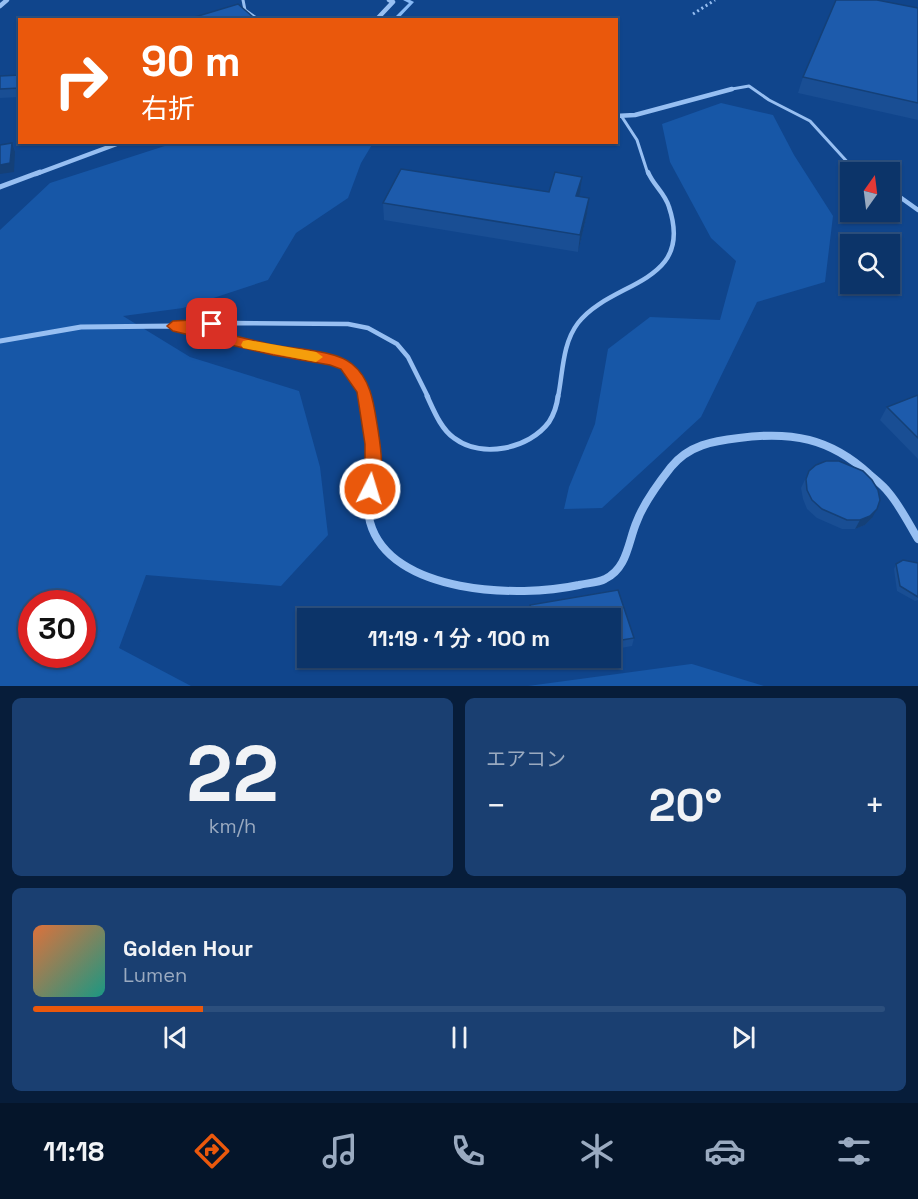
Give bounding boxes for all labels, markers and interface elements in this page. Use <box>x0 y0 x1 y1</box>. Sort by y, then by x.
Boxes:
text: 90 m <box>141 35 241 88</box>
icon: right <box>42 42 120 120</box>
text: 右折 <box>141 91 195 126</box>
north arrow <box>840 162 900 222</box>
map controls <box>840 162 900 294</box>
button: search <box>840 234 900 294</box>
pin <box>186 298 237 349</box>
icon: arrive <box>195 307 228 340</box>
position arrow <box>338 457 402 521</box>
speed limit sign: 30 <box>18 590 96 668</box>
text: 11:19 · 1 分 · 100 m <box>368 624 550 652</box>
text: 22 <box>186 724 279 824</box>
text: エアコン <box>486 746 566 772</box>
text: 20° <box>649 777 722 834</box>
text: − <box>486 785 506 827</box>
text: + <box>865 785 885 827</box>
text: km/h <box>209 813 256 839</box>
text: Golden Hour <box>123 934 253 962</box>
text: Lumen <box>123 962 187 988</box>
icon: previous <box>159 1021 192 1054</box>
icon: pause <box>443 1021 476 1054</box>
icon: next <box>727 1021 760 1054</box>
icon: directions <box>191 1130 233 1172</box>
icon: music <box>319 1130 361 1172</box>
icon: phone <box>447 1130 489 1172</box>
icon: climate <box>576 1130 618 1172</box>
icon: car <box>704 1130 746 1172</box>
icon: filters <box>833 1130 875 1172</box>
text: 11:18 <box>43 1134 104 1169</box>

